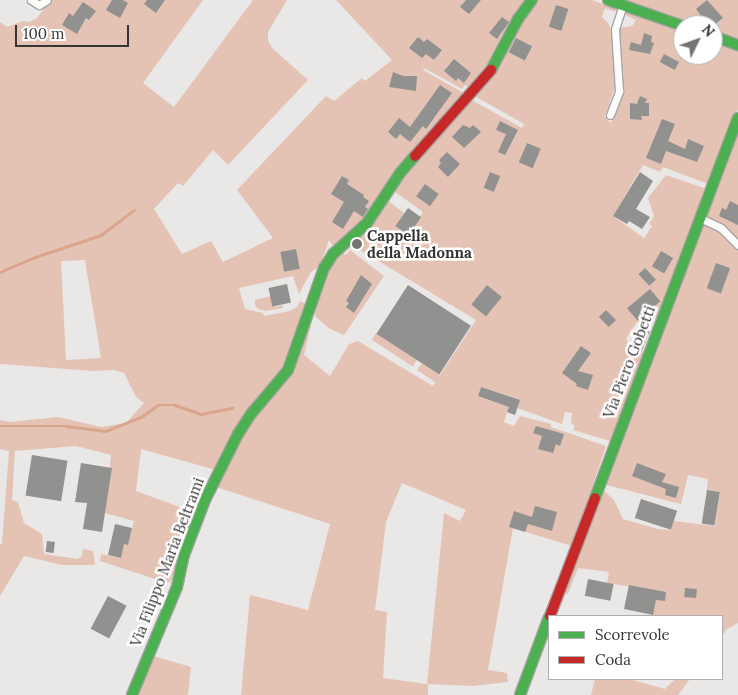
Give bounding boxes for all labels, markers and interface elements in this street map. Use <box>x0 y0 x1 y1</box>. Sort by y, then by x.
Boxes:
scale bar <box>18 15 131 47</box>
north arrow <box>673 15 723 65</box>
text: N <box>698 21 719 41</box>
text: 100 m <box>23 24 64 43</box>
place label: Cappella della Madonna <box>367 226 472 261</box>
marker: Cappella della Madonna <box>351 238 363 250</box>
street label: Via Piero Gobetti <box>599 303 659 421</box>
street label: Via Filippo Maria Beltrami <box>126 475 208 649</box>
legend <box>548 615 723 680</box>
text: Scorrevole <box>595 625 670 644</box>
text: Coda <box>595 650 631 669</box>

